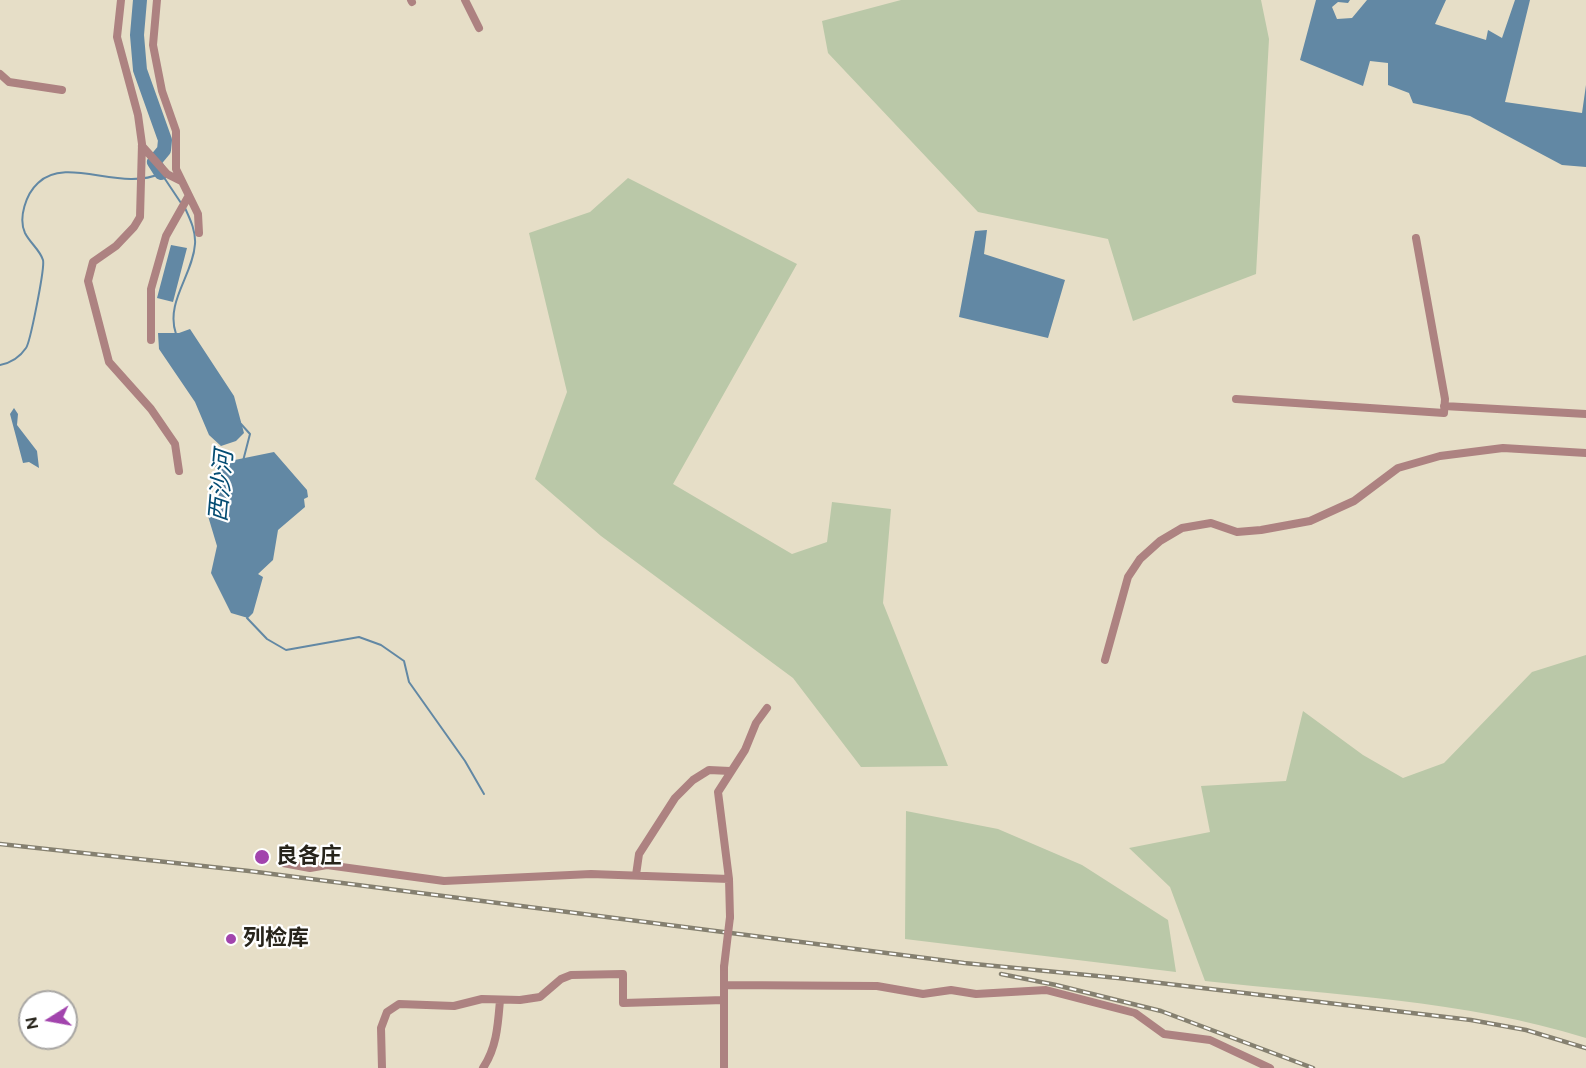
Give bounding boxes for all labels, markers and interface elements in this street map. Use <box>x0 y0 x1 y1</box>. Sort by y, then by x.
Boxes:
water label: 西沙河 <box>205 449 239 523</box>
place label: 良各庄 <box>276 844 342 870</box>
marker: 良各庄 <box>253 848 271 866</box>
place label: 列检库 <box>243 926 309 952</box>
marker: 列检库 <box>224 932 238 946</box>
north arrow <box>18 990 78 1050</box>
text: N <box>21 1015 42 1031</box>

